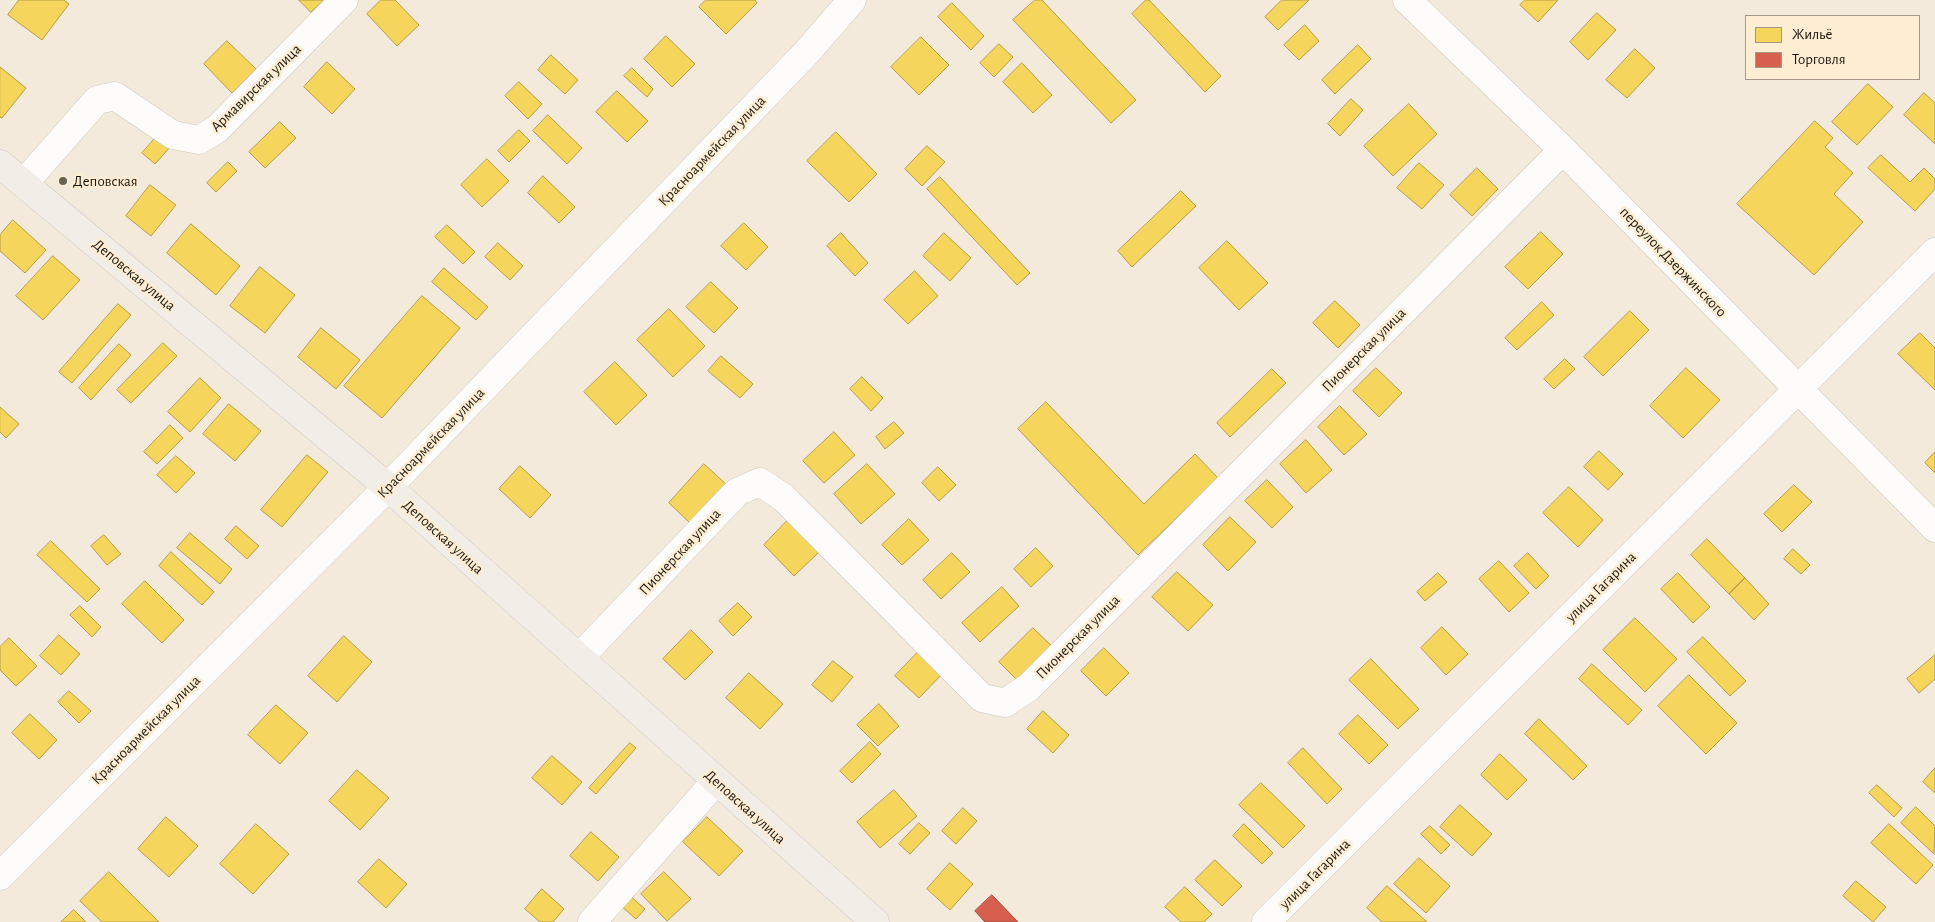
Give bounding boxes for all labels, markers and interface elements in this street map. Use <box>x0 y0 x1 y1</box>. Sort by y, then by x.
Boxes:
legend <box>1745 15 1920 80</box>
text: Жильё <box>1792 27 1832 42</box>
street label: Армавирская улица <box>207 40 305 136</box>
text: Торговля <box>1792 52 1846 67</box>
street label: Красноармейская улица <box>654 92 770 210</box>
place label: Деповская <box>73 172 138 190</box>
marker: Деповская <box>57 175 69 187</box>
street label: переулок Дзержинского <box>1616 203 1730 321</box>
street label: Деповская улица <box>89 235 179 315</box>
street label: Пионерская улица <box>1318 304 1410 396</box>
street label: Красноармейская улица <box>373 384 489 502</box>
street label: Деповская улица <box>399 496 487 578</box>
street label: Пионерская улица <box>635 505 725 599</box>
street label: улица Гагарина <box>1562 548 1640 626</box>
street label: Пионерская улица <box>1032 591 1124 683</box>
street label: Красноармейская улица <box>88 672 204 788</box>
street label: Деповская улица <box>701 766 789 848</box>
street label: улица Гагарина <box>1276 835 1354 913</box>

